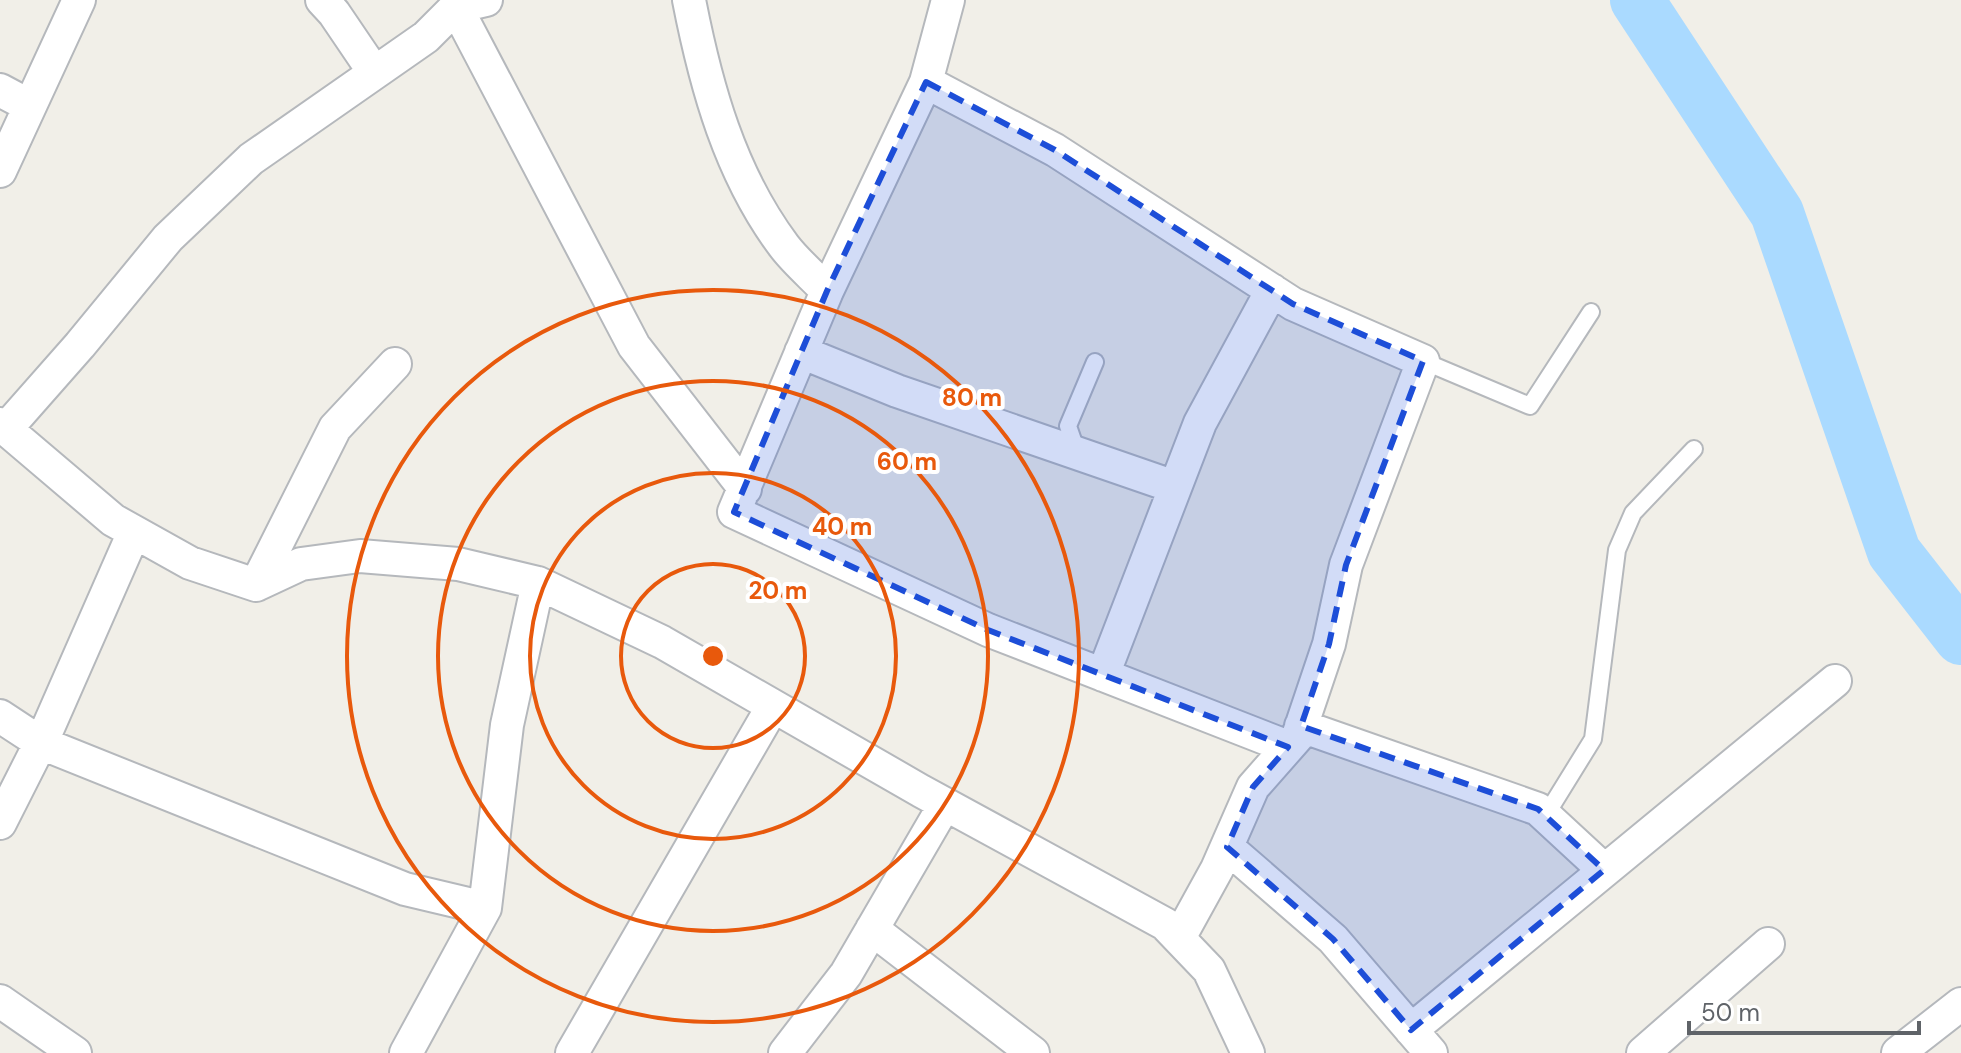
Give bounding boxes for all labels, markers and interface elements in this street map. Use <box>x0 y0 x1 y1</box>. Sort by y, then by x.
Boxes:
text: 80 m <box>942 382 1002 413</box>
text: 60 m <box>877 446 937 477</box>
text: 40 m <box>812 511 872 542</box>
text: 20 m <box>749 575 807 606</box>
centre of rings <box>699 642 727 670</box>
scale bar <box>1689 985 1919 1035</box>
text: 50 m <box>1701 997 1760 1028</box>

